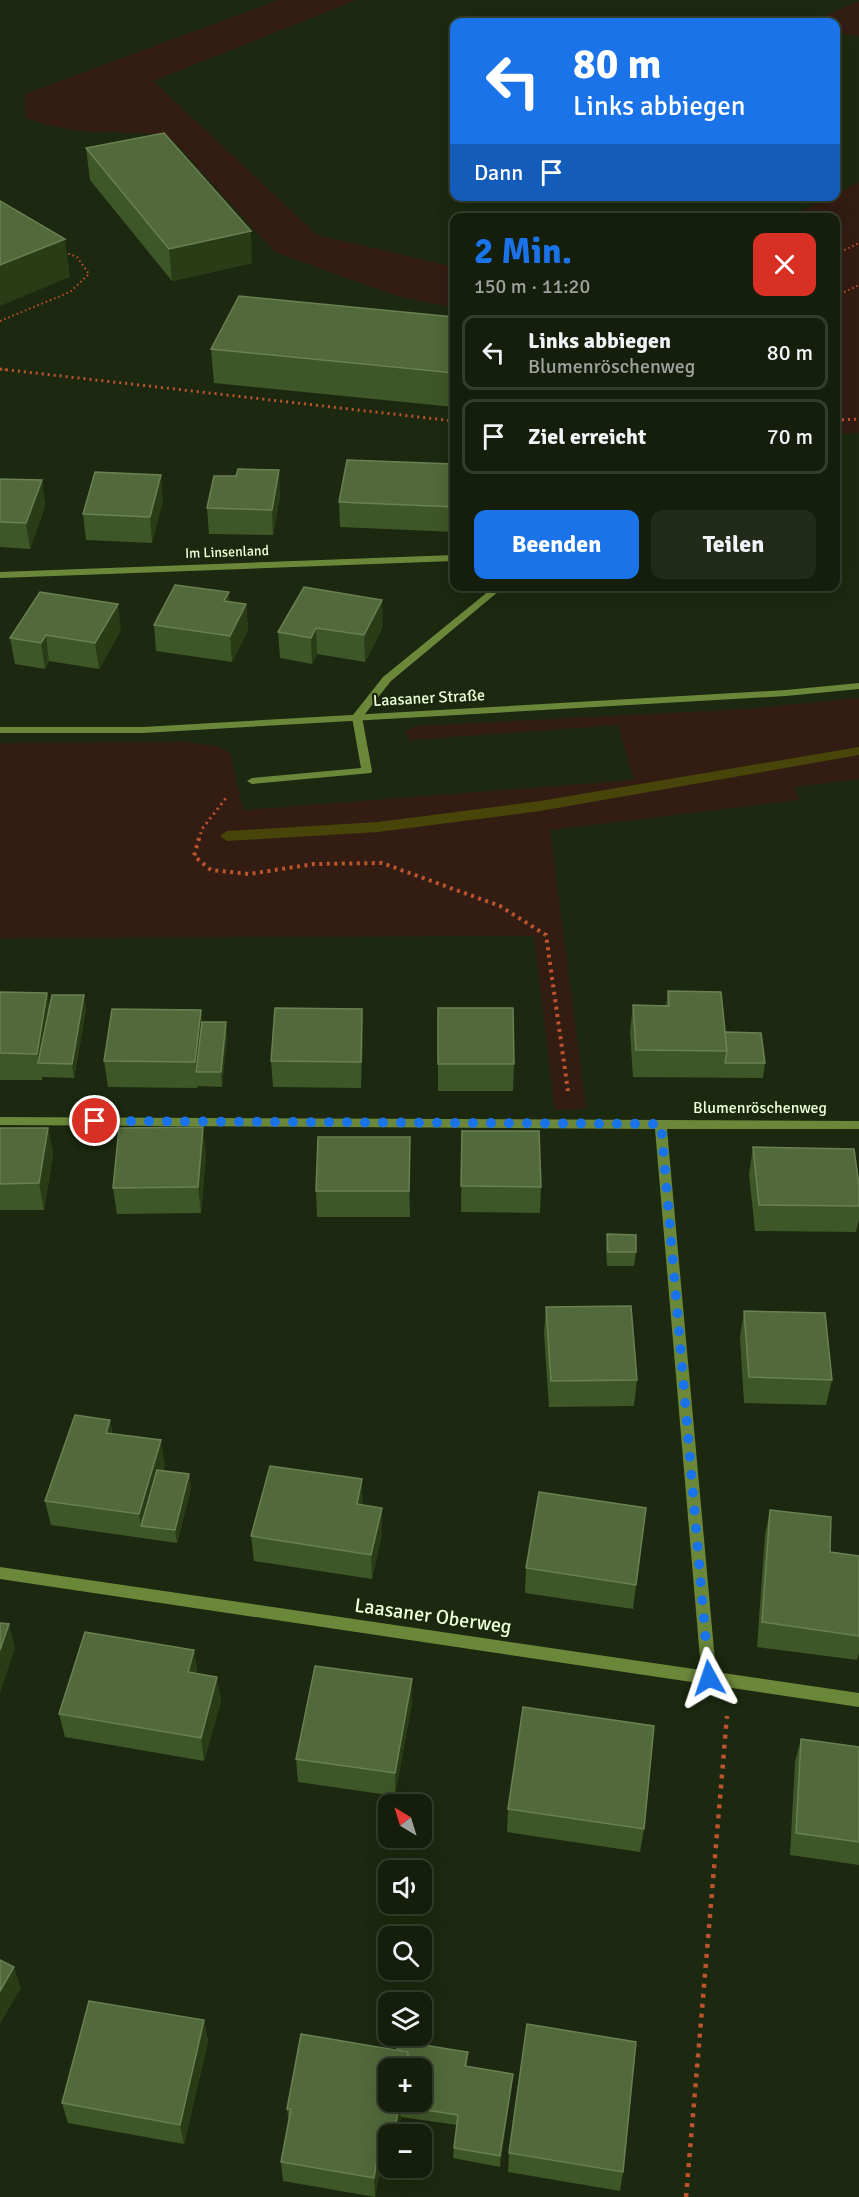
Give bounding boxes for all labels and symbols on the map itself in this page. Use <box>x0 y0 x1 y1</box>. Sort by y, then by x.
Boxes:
street label: Im Linsenland <box>185 542 269 562</box>
street label: Laasaner Straße <box>373 685 485 711</box>
pin <box>69 1095 120 1146</box>
street label: Blumenröschenweg <box>693 1098 827 1118</box>
street label: Laasaner Oberweg <box>353 1593 513 1639</box>
position arrow <box>677 1646 741 1710</box>
north arrow <box>378 1794 432 1848</box>

